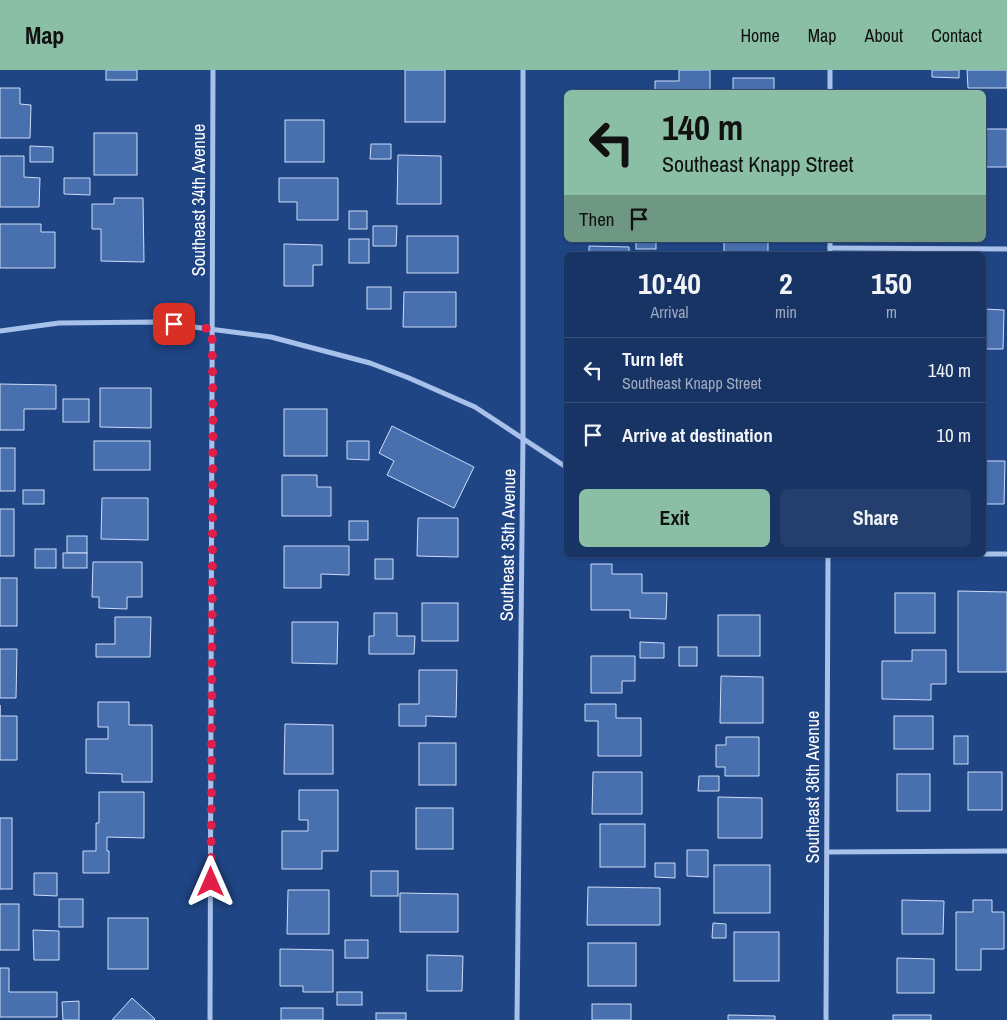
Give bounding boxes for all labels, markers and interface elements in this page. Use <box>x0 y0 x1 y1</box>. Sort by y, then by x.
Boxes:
text: Map <box>25 19 64 51</box>
text: Home <box>740 23 780 48</box>
text: Map <box>808 23 837 48</box>
text: About <box>865 23 903 48</box>
text: Contact <box>931 23 982 48</box>
text: 140 m <box>662 104 743 151</box>
icon: left <box>579 110 644 175</box>
street label: Southeast 34th Avenue <box>186 124 211 276</box>
text: Southeast Knapp Street <box>662 149 854 179</box>
icon: arrive <box>625 205 653 233</box>
text: Then <box>579 206 615 232</box>
text: 10:40 <box>638 263 701 303</box>
text: 2 <box>779 263 793 303</box>
text: 150 <box>871 263 912 303</box>
text: Arrival <box>651 301 688 323</box>
text: min <box>775 301 797 323</box>
text: m <box>886 301 897 323</box>
pin <box>153 303 195 345</box>
icon: arrive <box>160 310 188 338</box>
text: Turn left <box>622 346 683 372</box>
icon: left <box>579 356 607 384</box>
text: 140 m <box>928 357 971 383</box>
text: Southeast Knapp Street <box>622 372 761 394</box>
icon: arrive <box>579 421 607 449</box>
text: Arrive at destination <box>622 422 773 448</box>
text: 10 m <box>936 422 971 448</box>
street label: Southeast 35th Avenue <box>494 469 521 621</box>
button: Exit <box>579 489 770 547</box>
button: Share <box>780 489 971 547</box>
street label: Southeast 36th Avenue <box>800 711 825 863</box>
position arrow <box>184 855 236 907</box>

